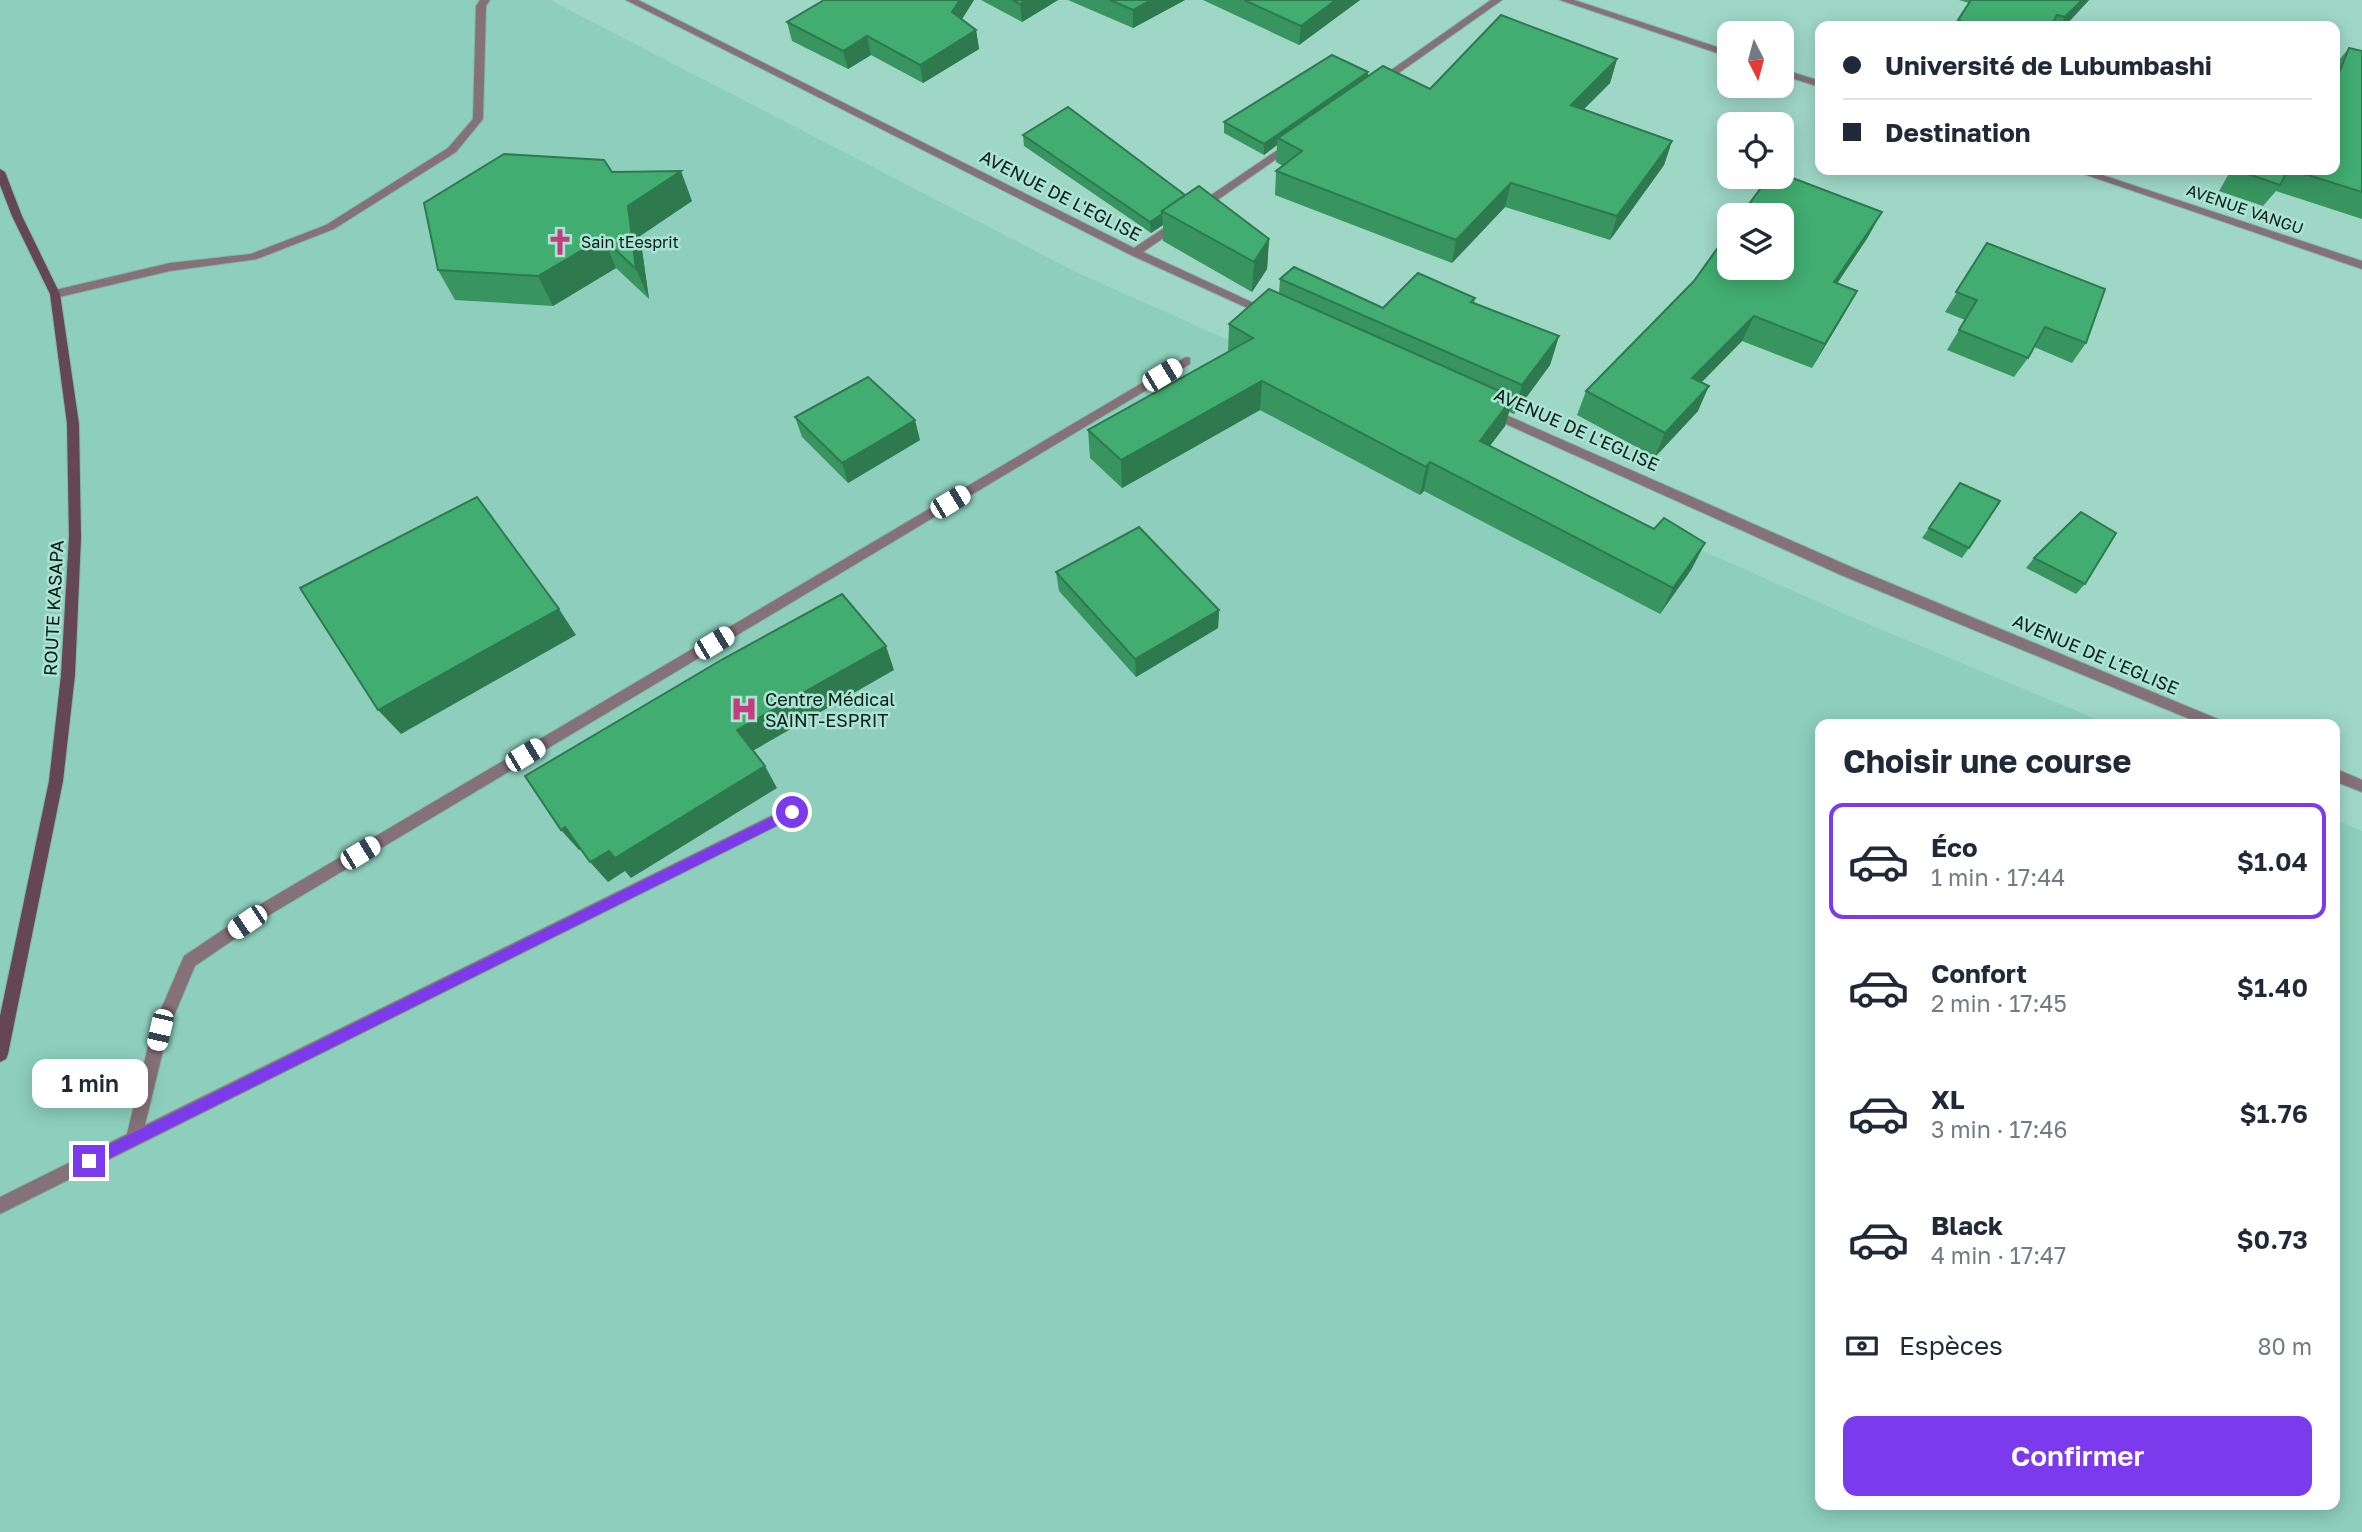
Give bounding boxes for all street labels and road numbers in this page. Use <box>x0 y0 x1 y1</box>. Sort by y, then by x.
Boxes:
street label: AVENUE DE L'EGLISE <box>977 145 1145 245</box>
street label: AVENUE VANGU <box>2184 180 2306 238</box>
street label: AVENUE DE L'EGLISE <box>1491 383 1663 475</box>
street label: ROUTE KASAPA <box>38 540 68 676</box>
street label: AVENUE DE L'EGLISE <box>2010 609 2182 699</box>

